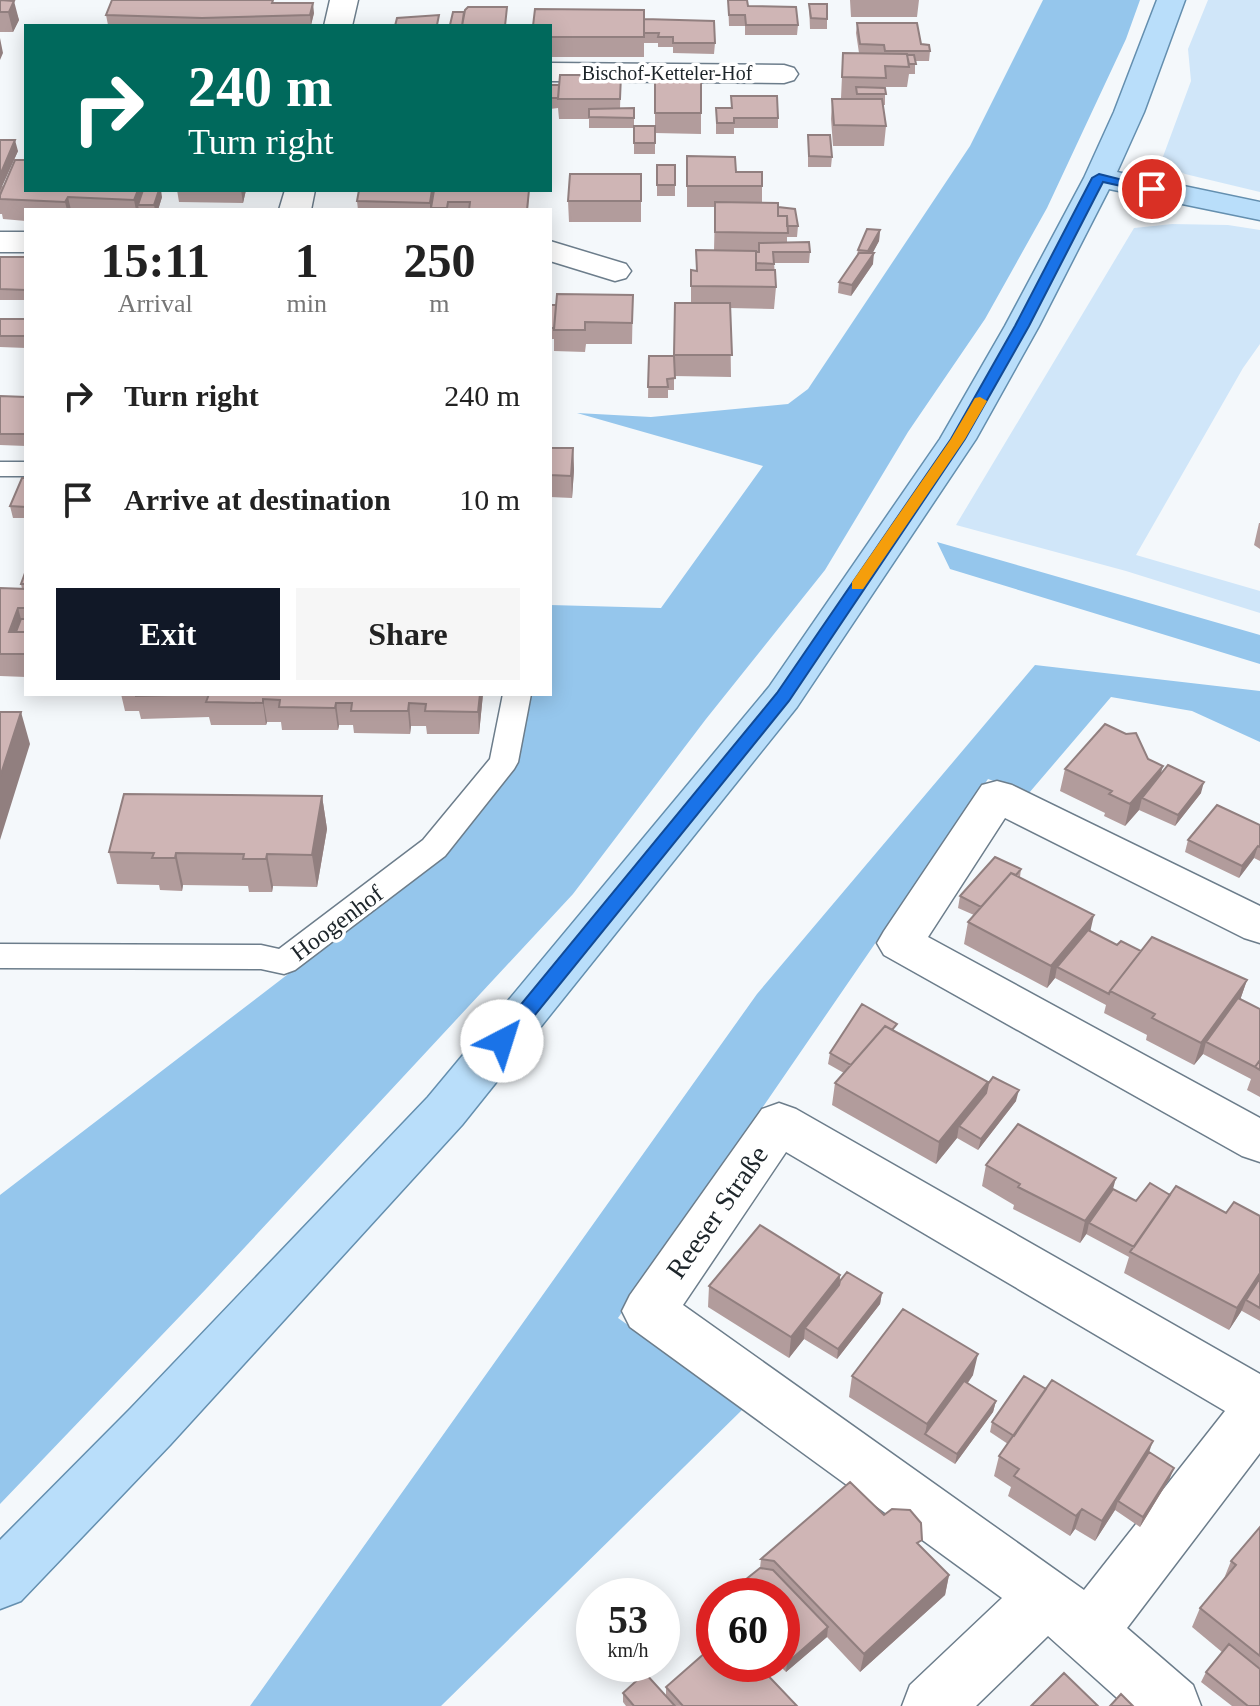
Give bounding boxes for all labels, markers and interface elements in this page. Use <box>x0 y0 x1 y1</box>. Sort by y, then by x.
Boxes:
icon: right <box>56 56 160 160</box>
text: 240 m <box>188 56 333 118</box>
street label: Bischof-Ketteler-Hof <box>582 62 753 84</box>
text: Turn right <box>188 122 334 162</box>
pin <box>1118 155 1186 223</box>
icon: arrive <box>1130 167 1174 211</box>
text: 15:11 <box>101 234 210 287</box>
text: 1 <box>295 234 319 287</box>
text: 250 <box>403 234 475 287</box>
text: Arrival <box>118 289 193 318</box>
text: min <box>286 289 327 318</box>
text: m <box>429 289 450 318</box>
icon: right <box>56 374 100 418</box>
text: Turn right <box>124 379 259 412</box>
text: 240 m <box>444 379 520 412</box>
icon: arrive <box>56 478 100 522</box>
text: Arrive at destination <box>124 483 391 516</box>
text: 10 m <box>459 483 520 516</box>
button: Exit <box>56 588 280 680</box>
button: Share <box>296 588 520 680</box>
street label: Hoogenhof <box>286 880 388 966</box>
position arrow <box>460 999 544 1083</box>
street label: Reeser Straße <box>660 1140 774 1284</box>
speed limit sign: 60 <box>696 1578 800 1682</box>
text: 53 <box>608 1597 648 1642</box>
text: km/h <box>607 1639 649 1661</box>

